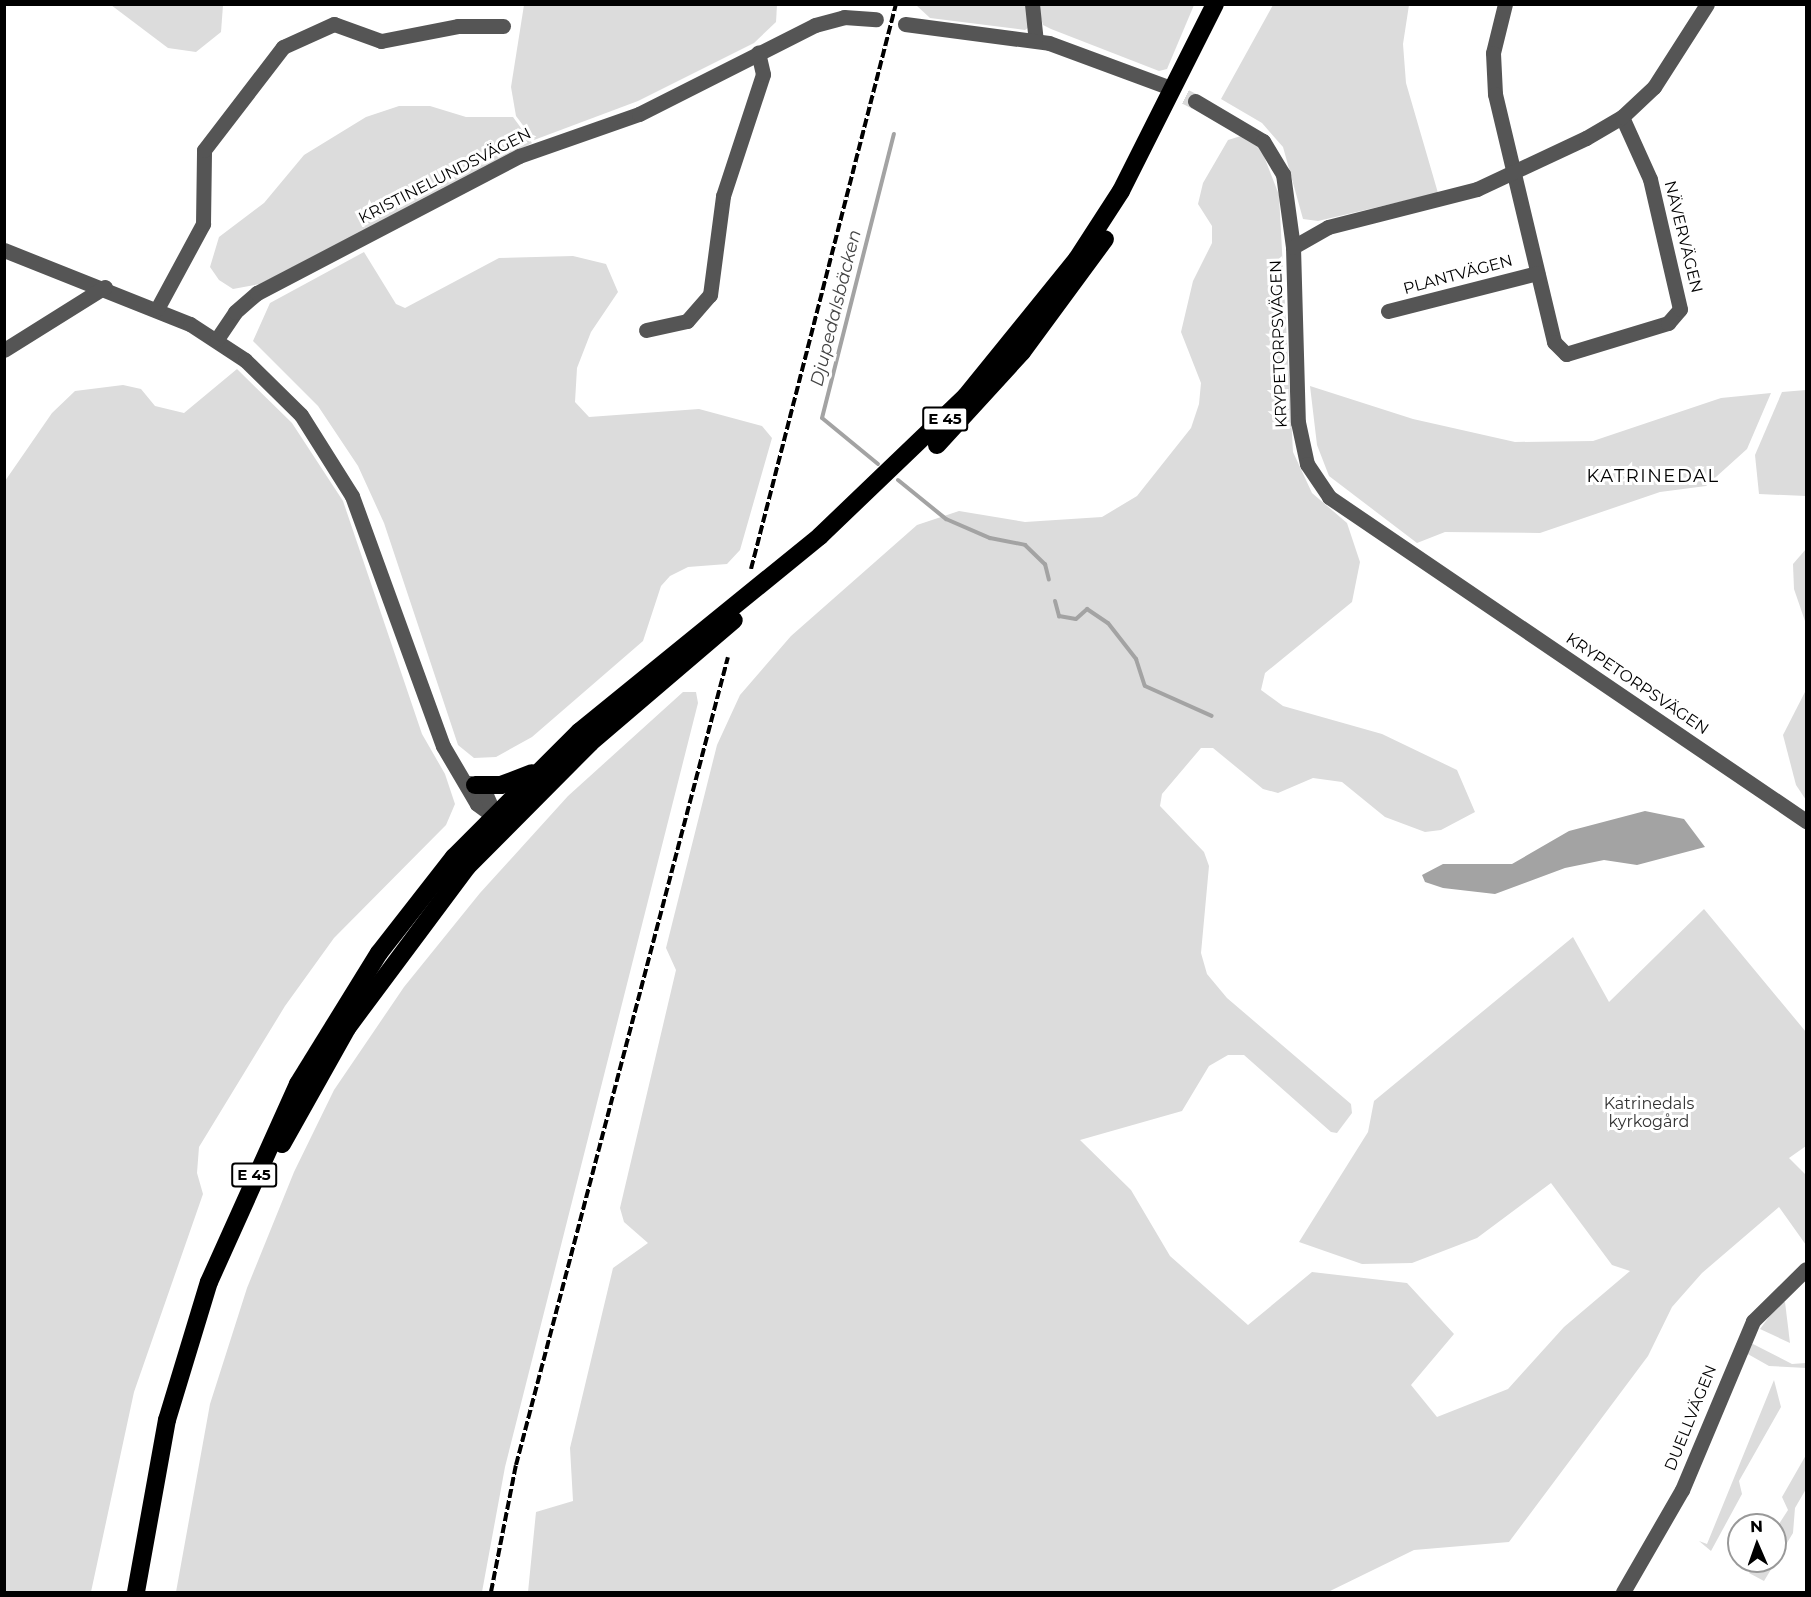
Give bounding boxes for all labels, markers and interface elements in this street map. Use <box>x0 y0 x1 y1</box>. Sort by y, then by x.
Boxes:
street label: KRISTINELUNDSVÄGEN <box>355 124 535 228</box>
street label: NÄVERVÄGEN <box>1660 179 1706 295</box>
water label: Djupedalsbäcken <box>806 227 866 389</box>
street label: PLANTVÄGEN <box>1401 251 1515 299</box>
street label: KRYPETORPSVÄGEN <box>1266 260 1292 428</box>
road number: E 45 <box>921 407 969 431</box>
district label: KATRINEDAL <box>1586 465 1720 487</box>
street label: KRYPETORPSVÄGEN <box>1562 629 1712 739</box>
park label: Katrinedals kyrkogård <box>1604 1094 1694 1132</box>
road number: E 45 <box>230 1163 278 1187</box>
street label: DUELLVÄGEN <box>1661 1362 1721 1474</box>
north arrow <box>1727 1513 1787 1573</box>
text: N <box>1750 1517 1763 1536</box>

